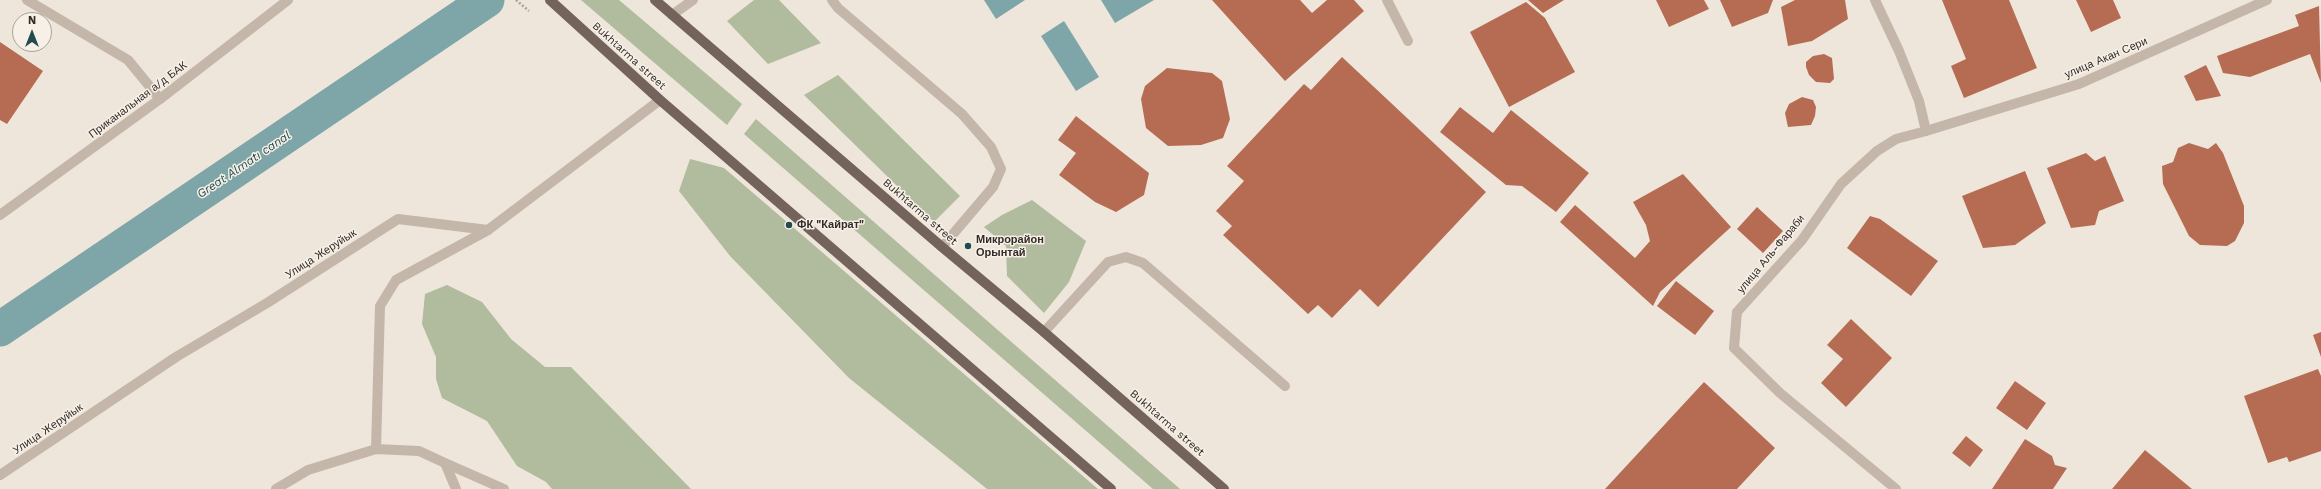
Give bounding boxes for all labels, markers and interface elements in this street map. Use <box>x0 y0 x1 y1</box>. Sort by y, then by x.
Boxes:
north arrow <box>12 12 52 52</box>
text: N <box>28 14 36 27</box>
street label: Bukhtarma street <box>589 19 669 93</box>
street label: улица Акан Сери <box>2063 35 2149 81</box>
street label: Приканальная а/д БАК <box>86 59 190 141</box>
water label: Great Almatı canal <box>194 128 294 202</box>
street label: Bukhtarma street <box>880 176 960 248</box>
street label: улица Аль-Фараби <box>1734 212 1808 296</box>
place label: ФК "Кайрат" <box>797 218 864 232</box>
marker: ФК "Кайрат" <box>784 220 794 230</box>
street label: Улица Жеруйык <box>283 226 359 282</box>
place label: Микрорайон Орынтай <box>976 233 1044 259</box>
marker: Микрорайон Орынтай <box>963 241 973 251</box>
street label: Bukhtarma street <box>1127 387 1207 459</box>
street label: Улица Жеруйык <box>11 401 85 457</box>

